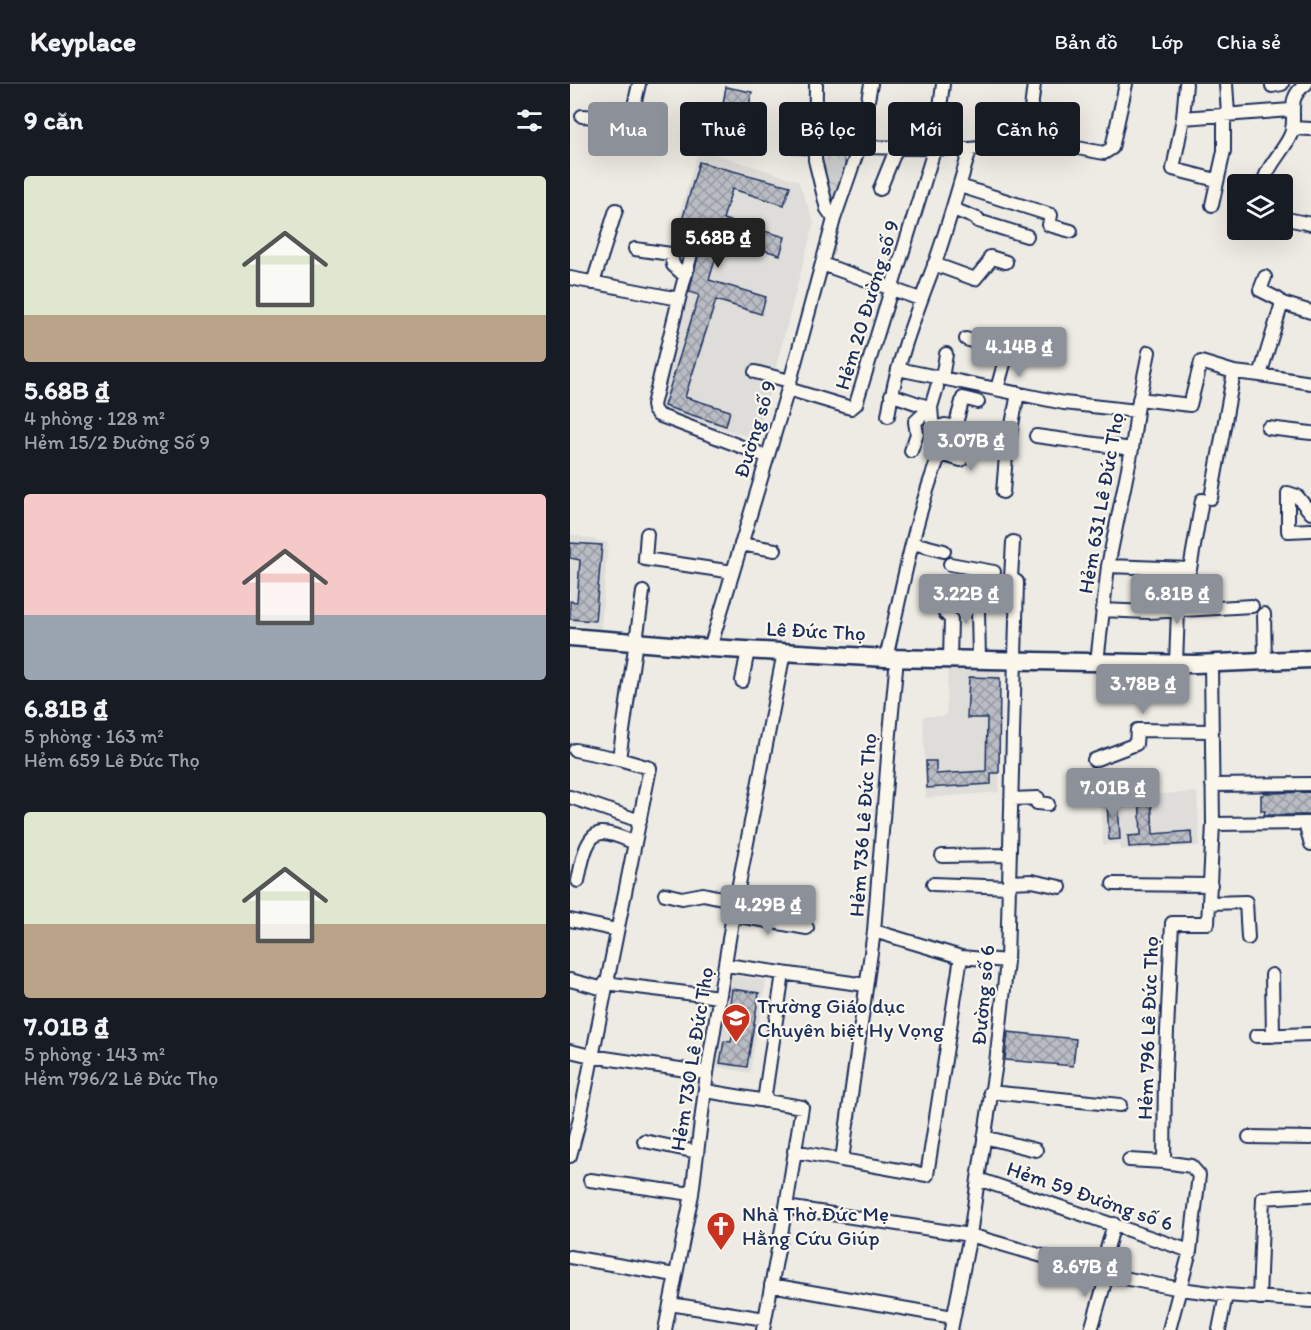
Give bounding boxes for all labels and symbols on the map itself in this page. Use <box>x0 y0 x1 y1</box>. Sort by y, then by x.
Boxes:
street label: Hẻm 20 Đường số 9 <box>829 217 904 393</box>
pin: 5.68B ₫ <box>663 218 773 269</box>
pin: 4.14B ₫ <box>964 327 1074 378</box>
street label: Đường số 9 <box>728 377 781 481</box>
street label: Hẻm 631 Lê Đức Thọ <box>1072 410 1129 596</box>
pin: 3.07B ₫ <box>916 421 1026 472</box>
pin: 3.22B ₫ <box>911 574 1021 625</box>
pin: 6.81B ₫ <box>1122 574 1232 625</box>
street label: Lê Đức Thọ <box>766 615 867 646</box>
pin: 3.78B ₫ <box>1088 664 1198 715</box>
street label: Hẻm 736 Lê Đức Thọ <box>844 732 881 918</box>
pin: 7.01B ₫ <box>1058 768 1168 819</box>
pin: 4.29B ₫ <box>713 885 823 936</box>
street label: Hẻm 796 Lê Đức Thọ <box>1132 936 1163 1120</box>
street label: Đường số 6 <box>966 944 999 1046</box>
street label: Hẻm 730 Lê Đức Thọ <box>665 965 718 1153</box>
place label: Trường Giáo dục Chuyên biệt Hy Vọng <box>757 993 944 1042</box>
school or university icon: Trường Giáo dục Chuyên biệt Hy Vọng <box>720 1002 752 1044</box>
street label: Hẻm 59 Đường số 6 <box>1004 1155 1177 1236</box>
place label: Nhà Thờ Đức Mẹ Hằng Cứu Giúp <box>742 1201 889 1250</box>
church icon: Nhà Thờ Đức Mẹ Hằng Cứu Giúp <box>705 1210 737 1252</box>
pin: 8.67B ₫ <box>1030 1247 1140 1298</box>

